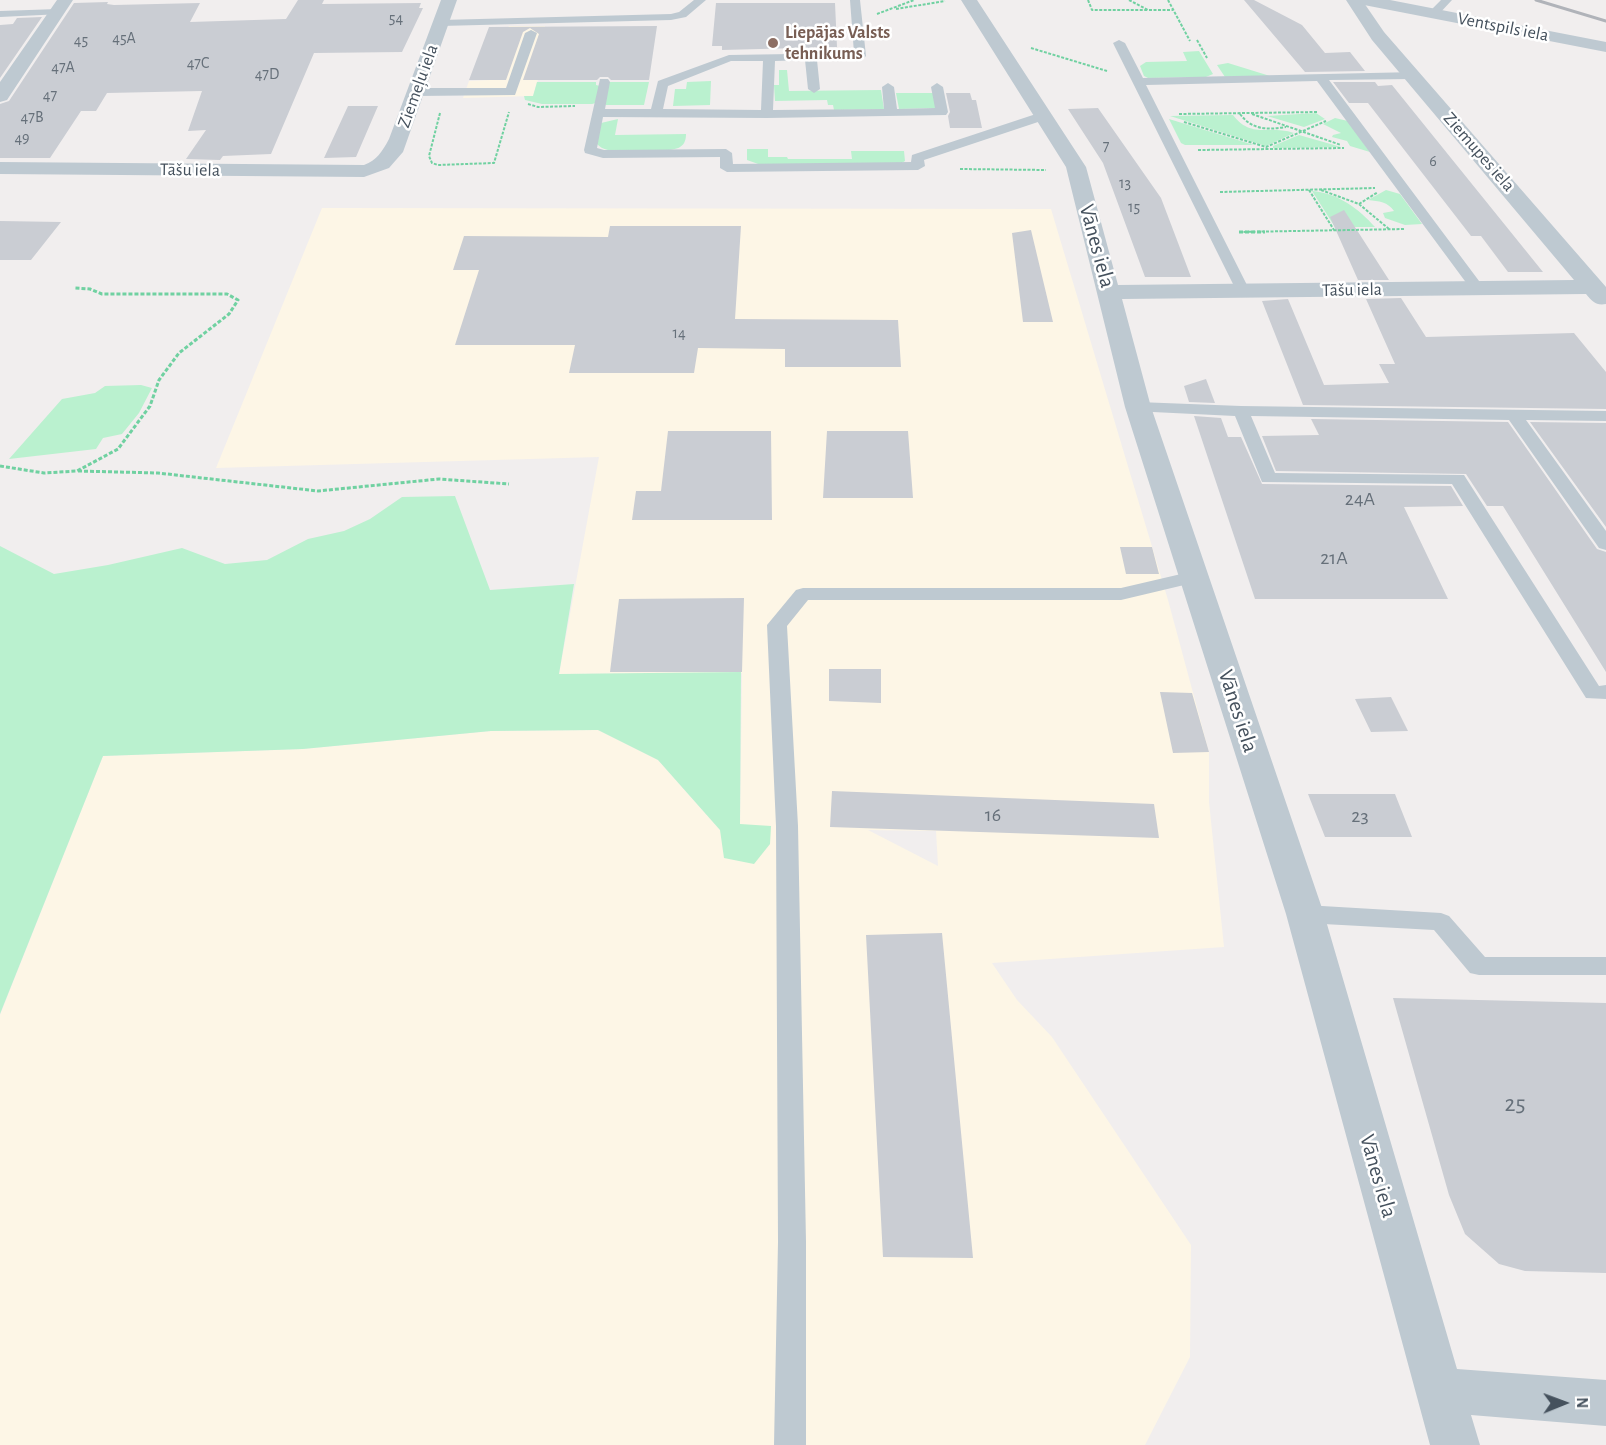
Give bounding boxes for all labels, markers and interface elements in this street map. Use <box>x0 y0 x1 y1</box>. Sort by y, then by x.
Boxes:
house number: 54 <box>389 8 403 28</box>
street label: Ventspils iela <box>1456 8 1550 46</box>
place label: Liepājas Valsts tehnikums <box>785 22 890 64</box>
house number: 45A <box>112 28 136 48</box>
house number: 45 <box>74 30 88 50</box>
marker: Liepājas Valsts tehnikums <box>766 36 780 50</box>
street label: Ziemeļu iela <box>393 41 443 131</box>
house number: 47C <box>187 53 209 73</box>
house number: 47A <box>51 57 75 77</box>
house number: 47D <box>255 64 279 84</box>
house number: 47 <box>43 85 57 105</box>
house number: 47B <box>21 107 43 127</box>
street label: Ziemupes iela <box>1439 108 1519 196</box>
house number: 49 <box>14 128 30 148</box>
house number: 7 <box>1103 136 1109 156</box>
house number: 6 <box>1429 151 1437 171</box>
street label: Tāšu iela <box>160 159 220 181</box>
house number: 13 <box>1119 173 1131 193</box>
house number: 15 <box>1128 197 1140 217</box>
street label: Vānes iela <box>1073 201 1121 291</box>
street label: Tāšu iela <box>1322 279 1382 301</box>
house number: 14 <box>672 323 686 343</box>
house number: 24A <box>1345 487 1375 511</box>
house number: 21A <box>1320 546 1348 570</box>
street label: Vānes iela <box>1212 666 1264 756</box>
house number: 16 <box>985 803 1001 827</box>
house number: 23 <box>1351 804 1369 828</box>
house number: 25 <box>1505 1090 1525 1118</box>
street label: Vānes iela <box>1354 1131 1402 1221</box>
north arrow <box>1534 1373 1594 1433</box>
text: N <box>1574 1397 1590 1408</box>

